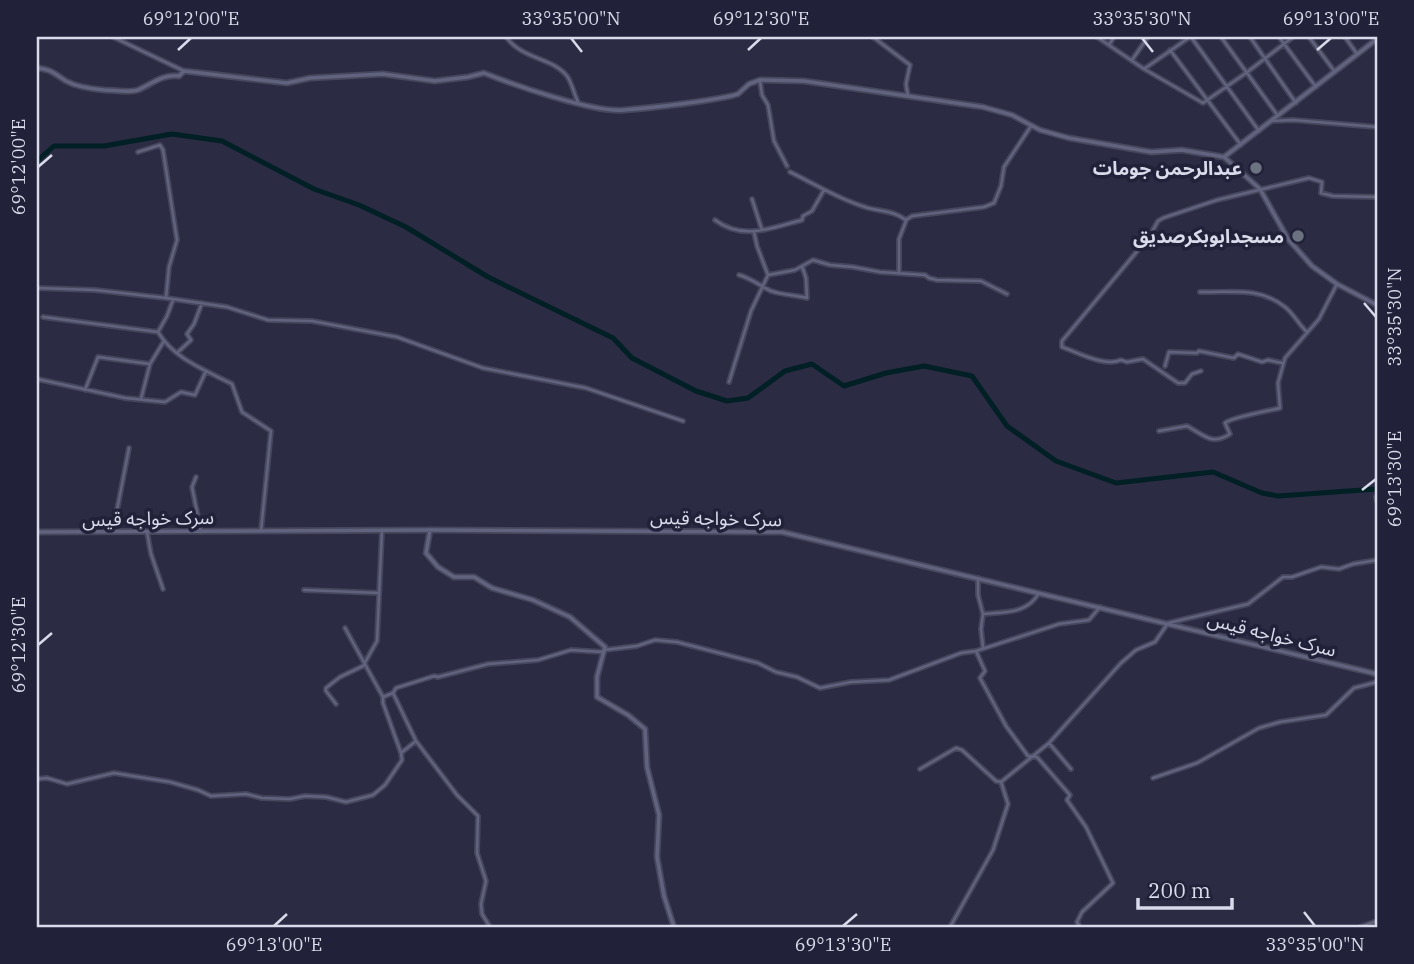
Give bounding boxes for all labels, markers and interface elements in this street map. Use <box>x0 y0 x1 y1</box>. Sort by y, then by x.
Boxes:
text: 69°12'00"E <box>143 7 239 30</box>
text: 33°35'00"N <box>522 7 621 30</box>
text: 69°12'30"E <box>713 7 809 30</box>
text: 33°35'30"N <box>1093 7 1192 30</box>
text: 69°13'00"E <box>1283 7 1379 30</box>
text: 69°12'00"E <box>7 119 30 215</box>
place label: عبدالرحمن جومات <box>1093 156 1242 180</box>
marker: عبدالرحمن جومات <box>1248 160 1264 176</box>
place label: مسجدابوبکرصدیق <box>1133 224 1284 248</box>
marker: مسجدابوبکرصدیق <box>1290 228 1306 244</box>
text: 33°35'30"N <box>1383 268 1406 367</box>
text: 69°13'30"E <box>1383 431 1406 527</box>
street label: سرک خواجه قیس <box>82 505 214 531</box>
street label: سرک خواجه قیس <box>650 505 782 531</box>
text: 69°12'30"E <box>7 597 30 693</box>
street label: سرک خواجه قیس <box>1205 606 1339 662</box>
scale bar <box>1138 866 1232 910</box>
text: 200 m <box>1148 876 1211 904</box>
text: 69°13'00"E <box>226 933 322 956</box>
text: 69°13'30"E <box>795 933 891 956</box>
text: 33°35'00"N <box>1266 933 1365 956</box>

